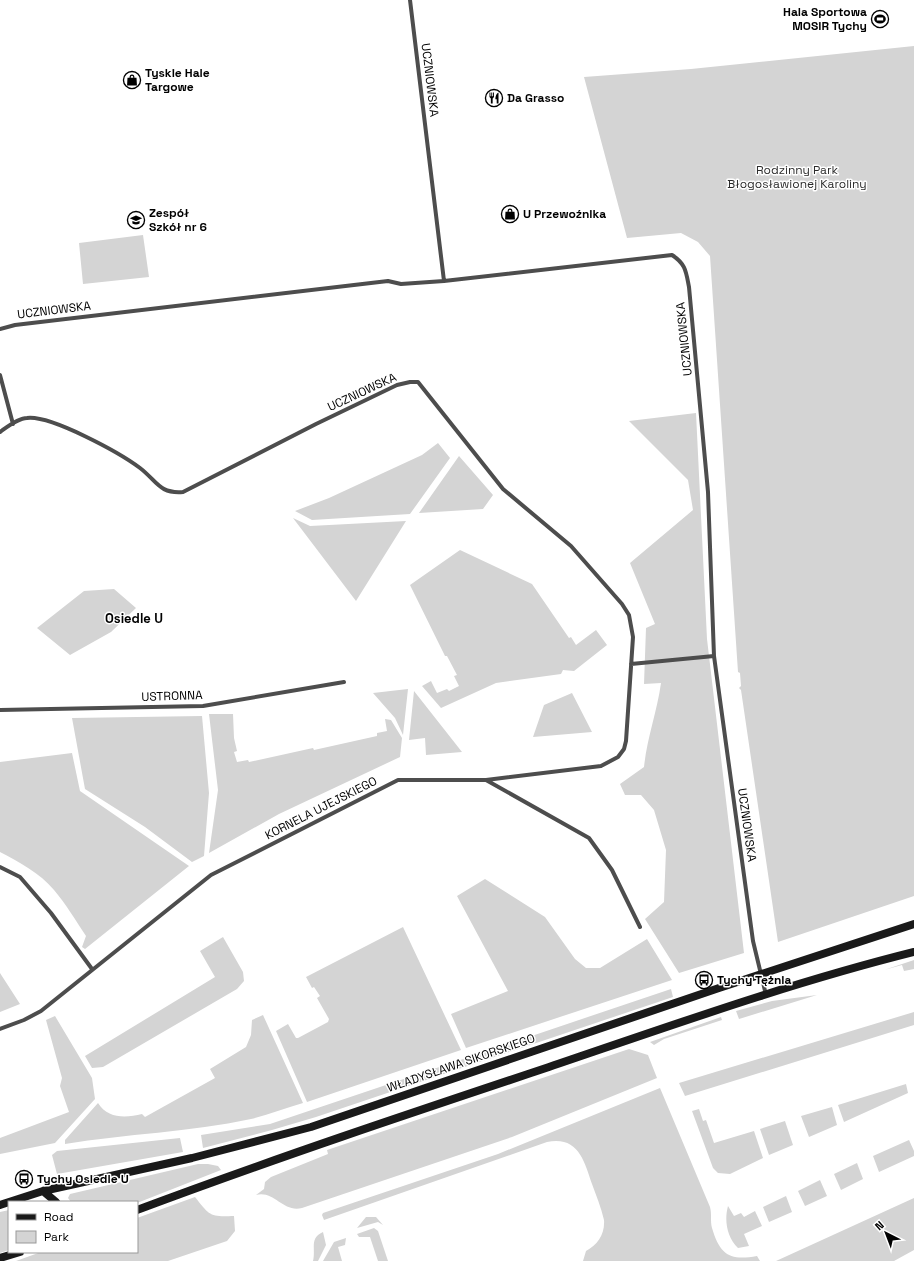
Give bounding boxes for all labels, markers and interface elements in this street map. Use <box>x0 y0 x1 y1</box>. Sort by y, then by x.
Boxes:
place label: Hala Sportowa MOSiR Tychy <box>783 4 867 34</box>
sports icon: Hala Sportowa MOSiR Tychy <box>870 9 890 29</box>
street label: UCZNIOWSKA <box>418 42 443 118</box>
place label: Tyskie Hale Targowe <box>145 65 210 95</box>
shop icon: Tyskie Hale Targowe <box>122 70 142 90</box>
restaurant icon: Da Grasso <box>484 88 504 108</box>
place label: Da Grasso <box>507 90 564 106</box>
park label: Rodzinny Park Błogosławionej Karoliny <box>727 162 867 192</box>
shop icon: U Przewoźnika <box>500 204 520 224</box>
place label: Zespół Szkół nr 6 <box>149 205 207 235</box>
place label: U Przewoźnika <box>523 206 606 222</box>
school or university icon: Zespół Szkół nr 6 <box>126 210 146 230</box>
street label: UCZNIOWSKA <box>16 297 92 322</box>
street label: UCZNIOWSKA <box>672 301 696 377</box>
street label: UCZNIOWSKA <box>325 369 399 415</box>
district label: Osiedle U <box>105 610 163 627</box>
street label: USTRONNA <box>141 687 203 705</box>
street label: KORNELA UJEJSKIEGO <box>262 773 380 843</box>
street label: UCZNIOWSKA <box>734 787 760 863</box>
bus stop icon: Tychy Tężnia <box>694 970 714 990</box>
place label: Tychy Tężnia <box>717 972 792 988</box>
street label: WŁADYSŁAWA SIKORSKIEGO <box>385 1030 537 1096</box>
bus stop icon: Tychy Osiedle U <box>14 1169 34 1189</box>
place label: Tychy Osiedle U <box>37 1171 129 1187</box>
legend <box>8 1201 138 1253</box>
text: Road <box>44 1209 73 1225</box>
north arrow <box>866 1213 906 1253</box>
text: N <box>872 1218 887 1233</box>
text: Park <box>44 1229 69 1245</box>

